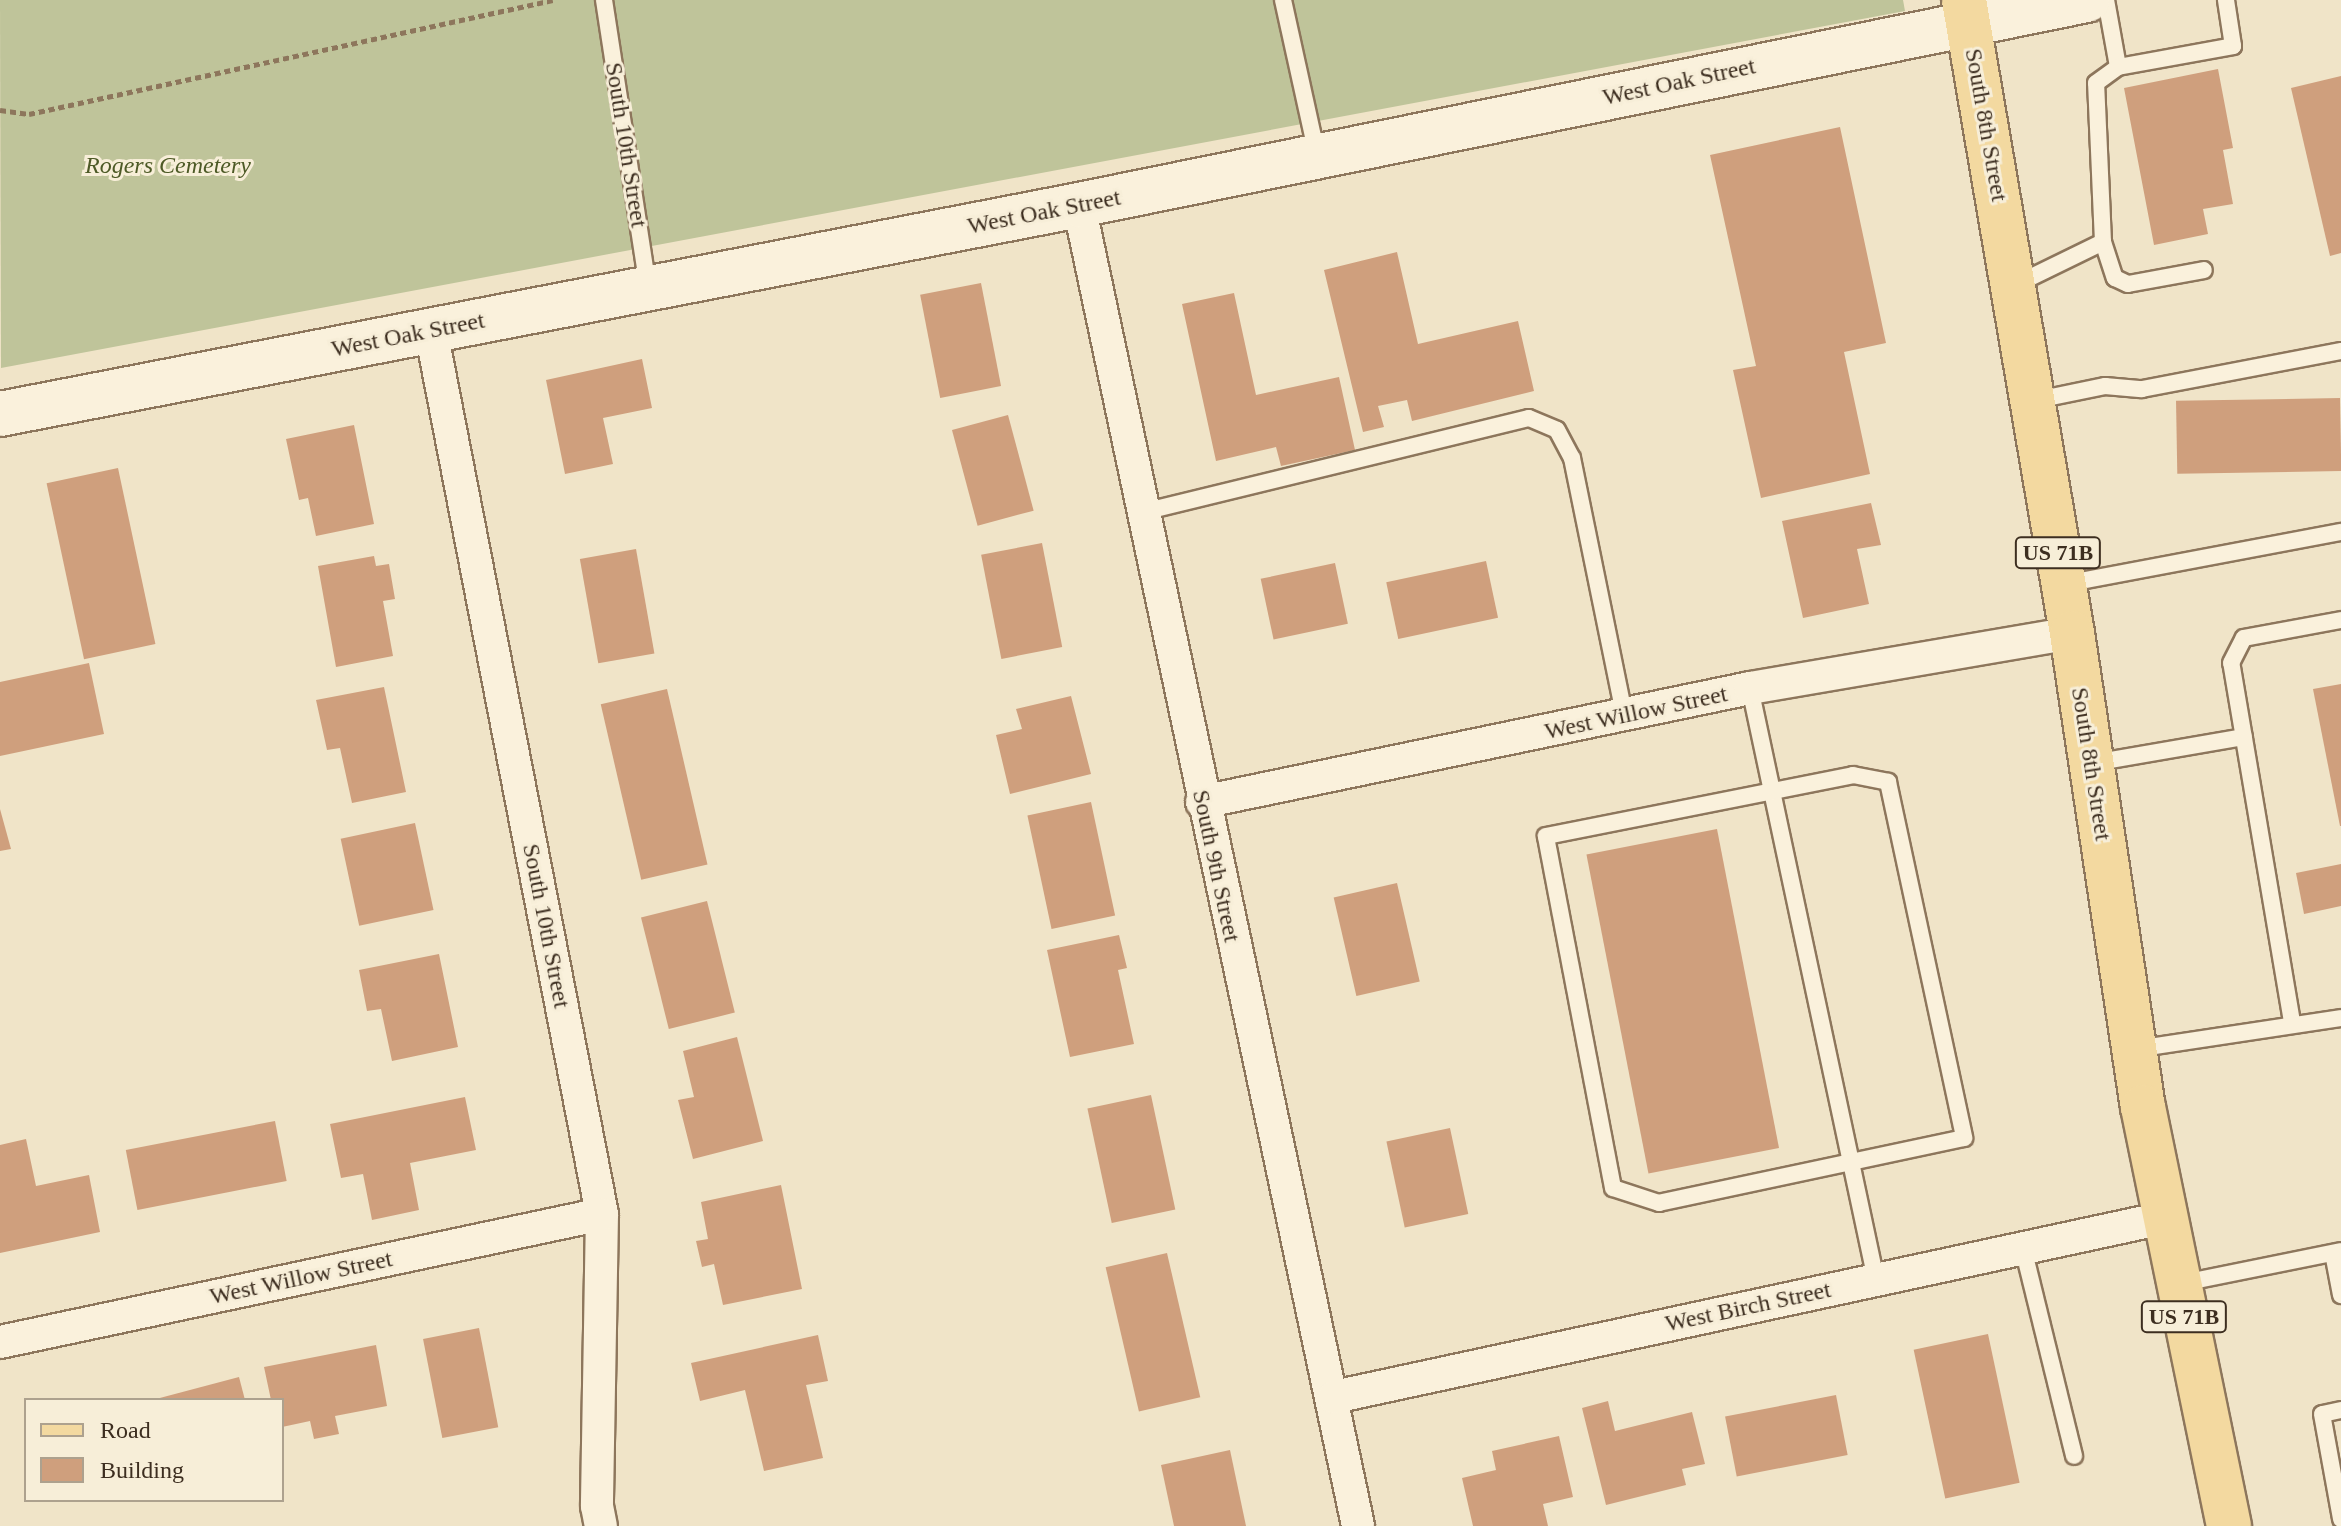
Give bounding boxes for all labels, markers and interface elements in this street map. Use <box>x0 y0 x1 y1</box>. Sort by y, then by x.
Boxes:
street label: South 8th Street <box>1958 46 2014 204</box>
street label: West Oak Street <box>1600 52 1758 112</box>
street label: South 10th Street <box>599 60 653 230</box>
park label: Rogers Cemetery <box>85 152 251 180</box>
street label: West Oak Street <box>965 183 1123 241</box>
street label: West Oak Street <box>329 306 487 364</box>
road number: US 71B <box>2014 535 2102 571</box>
street label: West Willow Street <box>1542 680 1730 746</box>
street label: South 8th Street <box>2065 685 2117 843</box>
street label: South 9th Street <box>1186 787 1246 945</box>
street label: South 10th Street <box>516 841 576 1011</box>
street label: West Willow Street <box>207 1245 395 1311</box>
street label: West Birch Street <box>1663 1275 1833 1339</box>
road number: US 71B <box>2140 1299 2228 1335</box>
legend <box>24 1398 284 1502</box>
text: Road <box>100 1417 151 1443</box>
text: Building <box>100 1457 184 1483</box>

